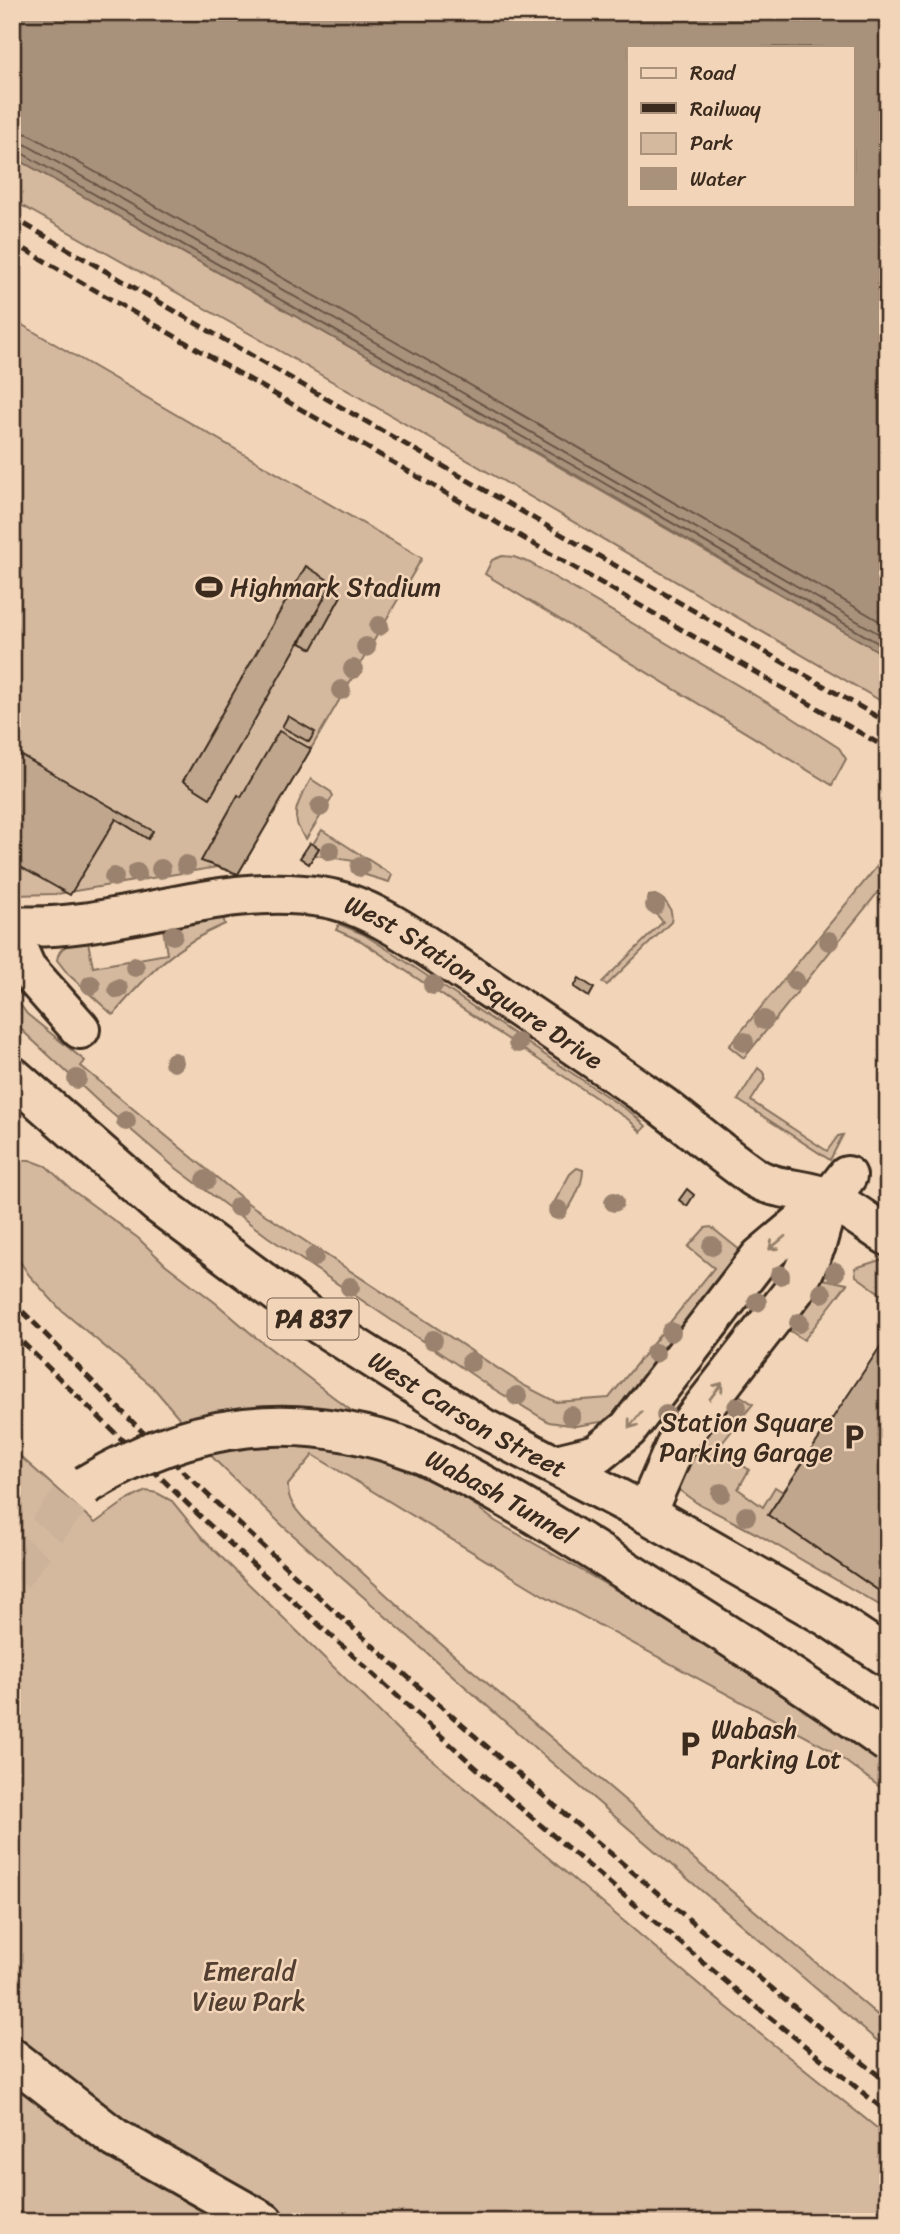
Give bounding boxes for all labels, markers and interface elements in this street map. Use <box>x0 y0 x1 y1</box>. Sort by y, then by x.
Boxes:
legend <box>627 46 855 206</box>
text: Road <box>690 54 737 92</box>
text: Railway <box>690 90 761 128</box>
text: Park <box>690 124 733 162</box>
text: Water <box>690 160 747 198</box>
place label: Highmark Stadium <box>230 564 441 610</box>
sports icon: Highmark Stadium <box>194 572 224 602</box>
street label: West Station Square Drive <box>338 881 614 1082</box>
one-way arrow <box>768 1235 786 1251</box>
road number: PA 837 <box>268 1298 358 1339</box>
street label: West Carson Street <box>359 1338 575 1491</box>
one-way arrow <box>708 1382 723 1400</box>
place label: Station Square Parking Garage <box>659 1399 833 1475</box>
one-way arrow <box>627 1410 642 1429</box>
parking icon: Station Square Parking Garage <box>839 1422 869 1452</box>
street label: Wabash Tunnel <box>417 1436 586 1558</box>
place label: Wabash Parking Lot <box>711 1706 842 1782</box>
parking icon: Wabash Parking Lot <box>675 1729 705 1759</box>
park label: Emerald View Park <box>192 1948 306 2024</box>

